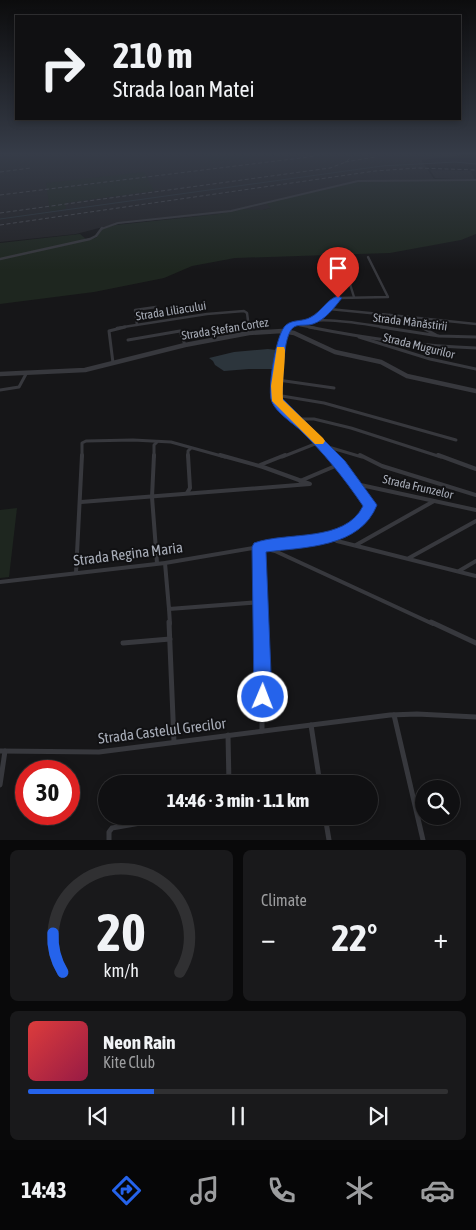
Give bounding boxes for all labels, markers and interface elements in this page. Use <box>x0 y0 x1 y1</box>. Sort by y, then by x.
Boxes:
icon: right <box>30 35 95 100</box>
text: 210 m <box>113 35 192 75</box>
text: Strada Ioan Matei <box>113 76 255 102</box>
pin <box>317 247 359 298</box>
icon: arrive <box>324 254 352 282</box>
street label: Strada Liliacului <box>135 299 207 323</box>
street label: Strada Mânăstirii <box>372 310 448 334</box>
street label: Strada Ștefan Cortez <box>180 315 270 343</box>
street label: Strada Mugurilor <box>382 330 457 362</box>
street label: Strada Frunzelor <box>381 472 455 502</box>
street label: Strada Regina Maria <box>72 538 184 569</box>
position arrow <box>236 670 288 722</box>
street label: Strada Castelul Grecilor <box>97 714 227 747</box>
speed limit sign: 30 <box>15 760 80 825</box>
map controls <box>415 780 460 825</box>
button: search <box>415 780 460 825</box>
text: 14:46 · 3 min · 1.1 km <box>167 789 309 811</box>
text: Climate <box>261 891 307 909</box>
text: 20 <box>97 902 146 962</box>
text: 22° <box>331 916 378 959</box>
text: − <box>261 922 276 954</box>
text: + <box>433 922 448 954</box>
text: km/h <box>104 960 139 981</box>
text: Neon Rain <box>103 1031 175 1053</box>
text: Kite Club <box>103 1053 155 1071</box>
icon: previous <box>84 1102 112 1130</box>
icon: pause <box>224 1102 252 1130</box>
icon: next <box>364 1102 392 1130</box>
icon: directions <box>109 1173 144 1208</box>
icon: music <box>187 1173 222 1208</box>
icon: phone <box>264 1173 299 1208</box>
icon: climate <box>342 1173 377 1208</box>
icon: car <box>420 1173 455 1208</box>
text: 14:43 <box>21 1177 67 1203</box>

